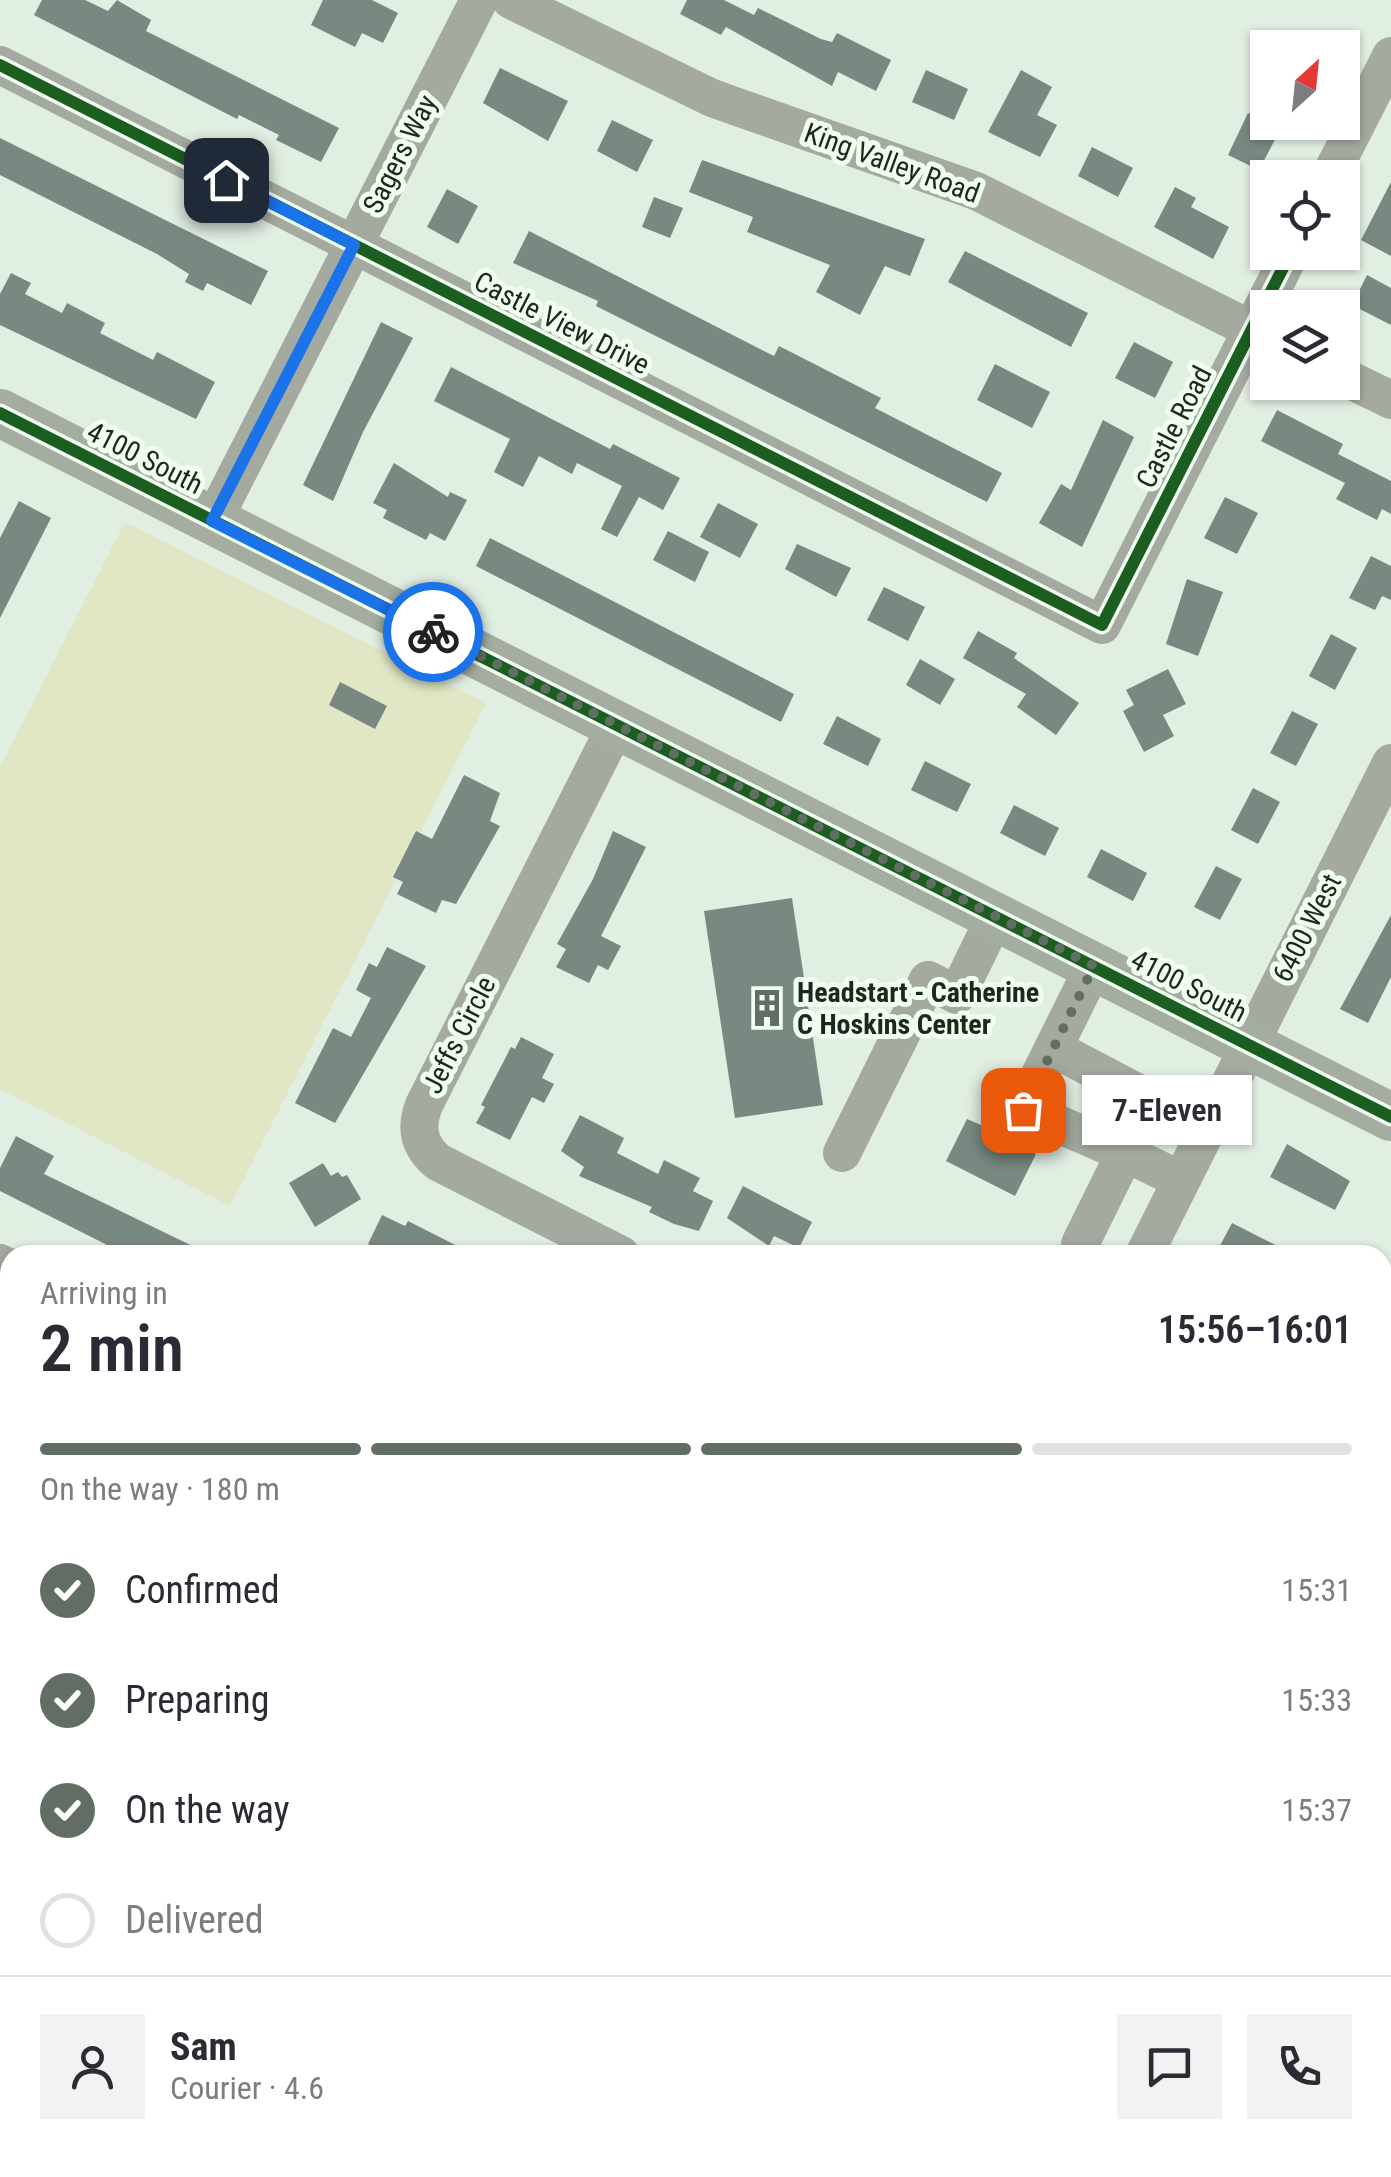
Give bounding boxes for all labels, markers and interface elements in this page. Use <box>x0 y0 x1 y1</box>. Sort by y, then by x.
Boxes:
north arrow <box>1250 30 1360 140</box>
map controls <box>1250 30 1360 400</box>
street label: Sagers Way <box>356 89 444 219</box>
street label: King Valley Road <box>800 116 984 210</box>
pin <box>184 138 269 223</box>
icon: home <box>199 153 254 208</box>
button: locate <box>1250 160 1360 270</box>
street label: Castle View Drive <box>469 265 655 381</box>
button: layers <box>1250 290 1360 400</box>
street label: Castle Road <box>1129 360 1219 494</box>
street label: 4100 South <box>82 415 208 501</box>
courier <box>383 582 483 682</box>
icon: bike <box>406 605 461 660</box>
street label: 6400 West <box>1266 868 1348 988</box>
street label: 4100 South <box>1126 943 1252 1029</box>
street label: Jeffs Circle <box>416 971 502 1099</box>
place label: Headstart - Catherine C Hoskins Center <box>797 976 1039 1041</box>
building icon: Headstart - Catherine C Hoskins Center <box>746 987 788 1029</box>
pin <box>981 1068 1066 1153</box>
callout: 7-Eleven <box>1083 1075 1253 1145</box>
icon: bag <box>996 1083 1051 1138</box>
text: 7-Eleven <box>1112 1091 1222 1129</box>
text: Arriving in <box>40 1274 168 1312</box>
text: 15:56–16:01 <box>1158 1308 1352 1352</box>
text: 2 min <box>40 1311 184 1387</box>
text: On the way · 180 m <box>40 1470 280 1508</box>
icon: check <box>40 1563 95 1618</box>
text: Confirmed <box>125 1568 280 1612</box>
text: 15:31 <box>1281 1571 1352 1609</box>
icon: check <box>40 1673 95 1728</box>
text: Preparing <box>125 1678 270 1722</box>
text: 15:33 <box>1281 1681 1352 1719</box>
icon: check <box>40 1783 95 1838</box>
text: On the way <box>125 1788 290 1832</box>
text: 15:37 <box>1281 1791 1352 1829</box>
text: Delivered <box>125 1898 264 1942</box>
button: person <box>40 2014 145 2119</box>
button: chat <box>1117 2014 1222 2119</box>
button: phone <box>1247 2014 1352 2119</box>
text: Sam <box>170 2025 237 2069</box>
text: Courier · 4.6 <box>170 2069 324 2107</box>

